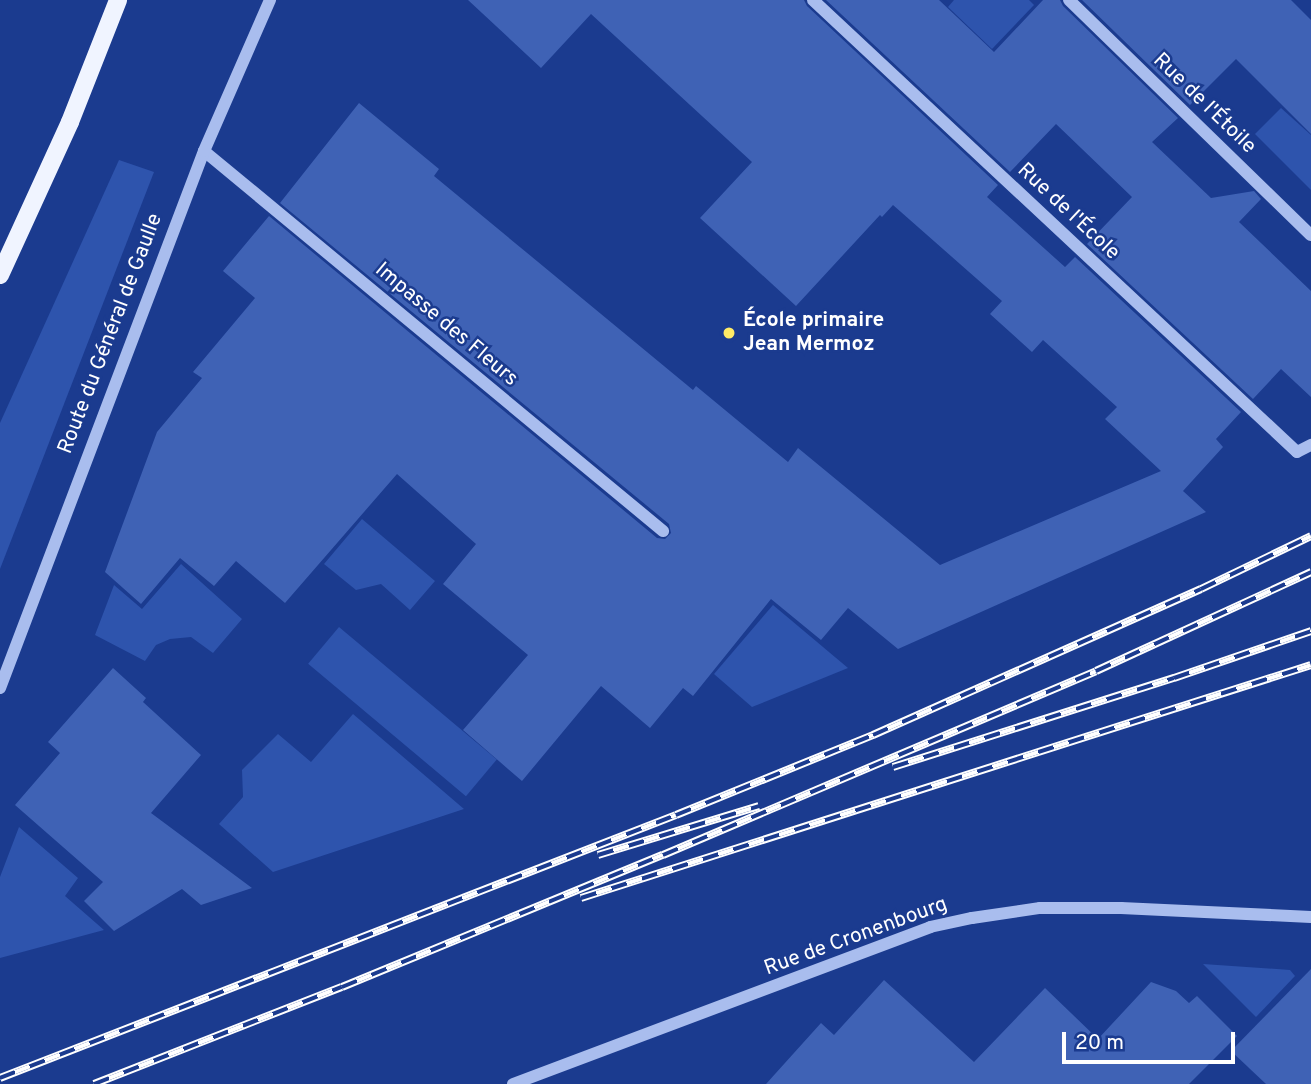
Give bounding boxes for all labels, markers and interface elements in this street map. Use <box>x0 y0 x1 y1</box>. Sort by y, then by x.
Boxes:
street label: Rue de l'Étoile <box>1147 49 1261 159</box>
street label: Rue de l'École <box>1012 158 1124 266</box>
street label: Route du Général de Gaulle <box>53 210 169 458</box>
street label: Impasse des Fleurs <box>369 258 523 392</box>
place label: École primaire Jean Mermoz <box>743 308 884 358</box>
marker: École primaire Jean Mermoz <box>721 325 737 341</box>
street label: Rue de Cronenbourg <box>761 892 951 982</box>
scale bar <box>1066 1018 1239 1062</box>
text: 20 m <box>1075 1030 1124 1057</box>

